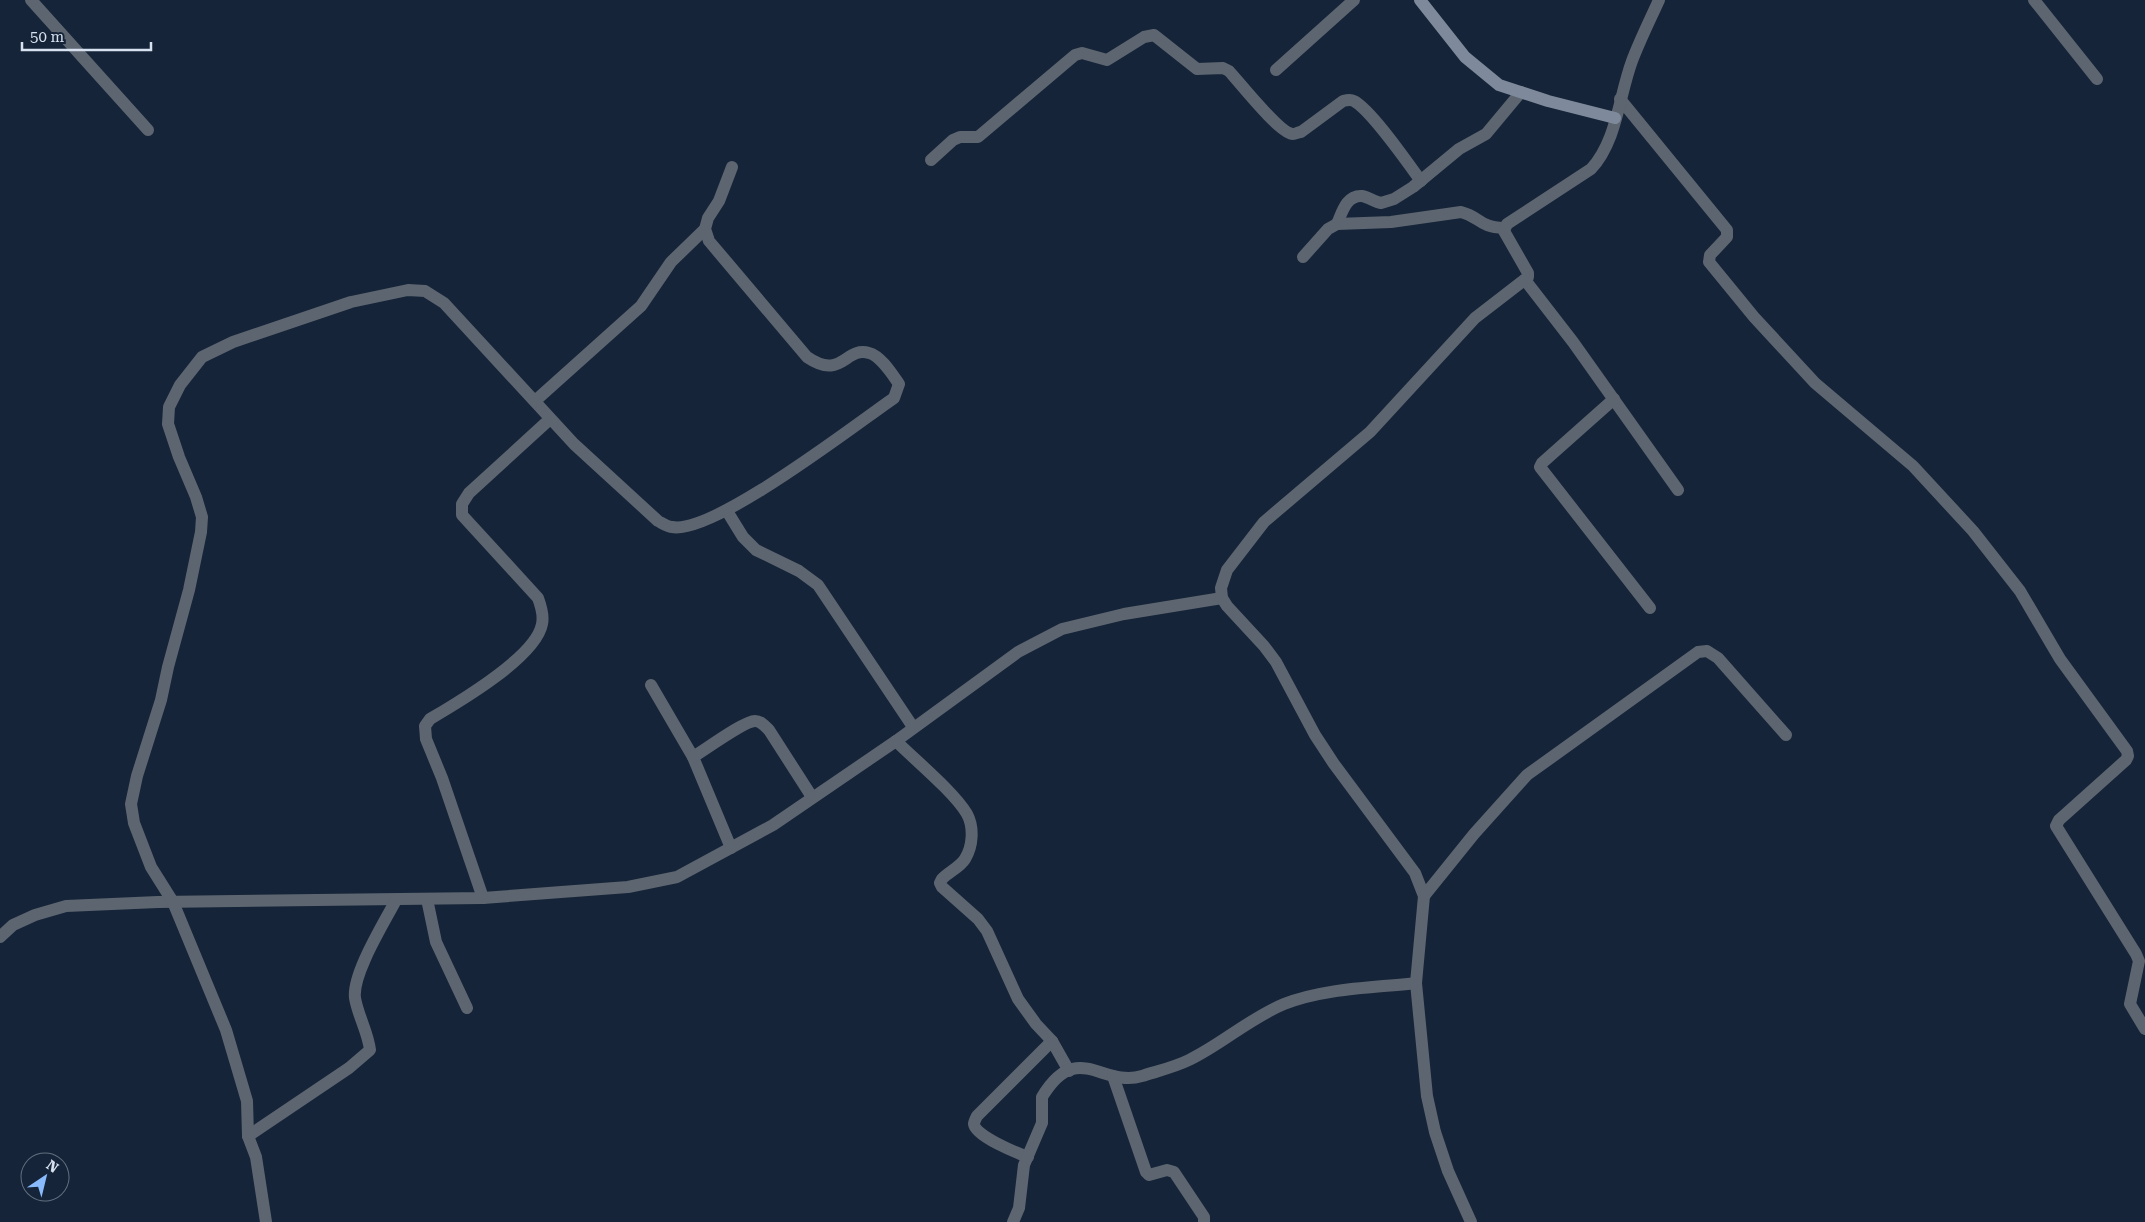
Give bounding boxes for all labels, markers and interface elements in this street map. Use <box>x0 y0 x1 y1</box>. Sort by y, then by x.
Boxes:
scale bar <box>22 20 151 52</box>
text: 50 m <box>30 28 65 46</box>
north arrow <box>20 1152 70 1202</box>
text: N <box>43 1157 62 1176</box>

